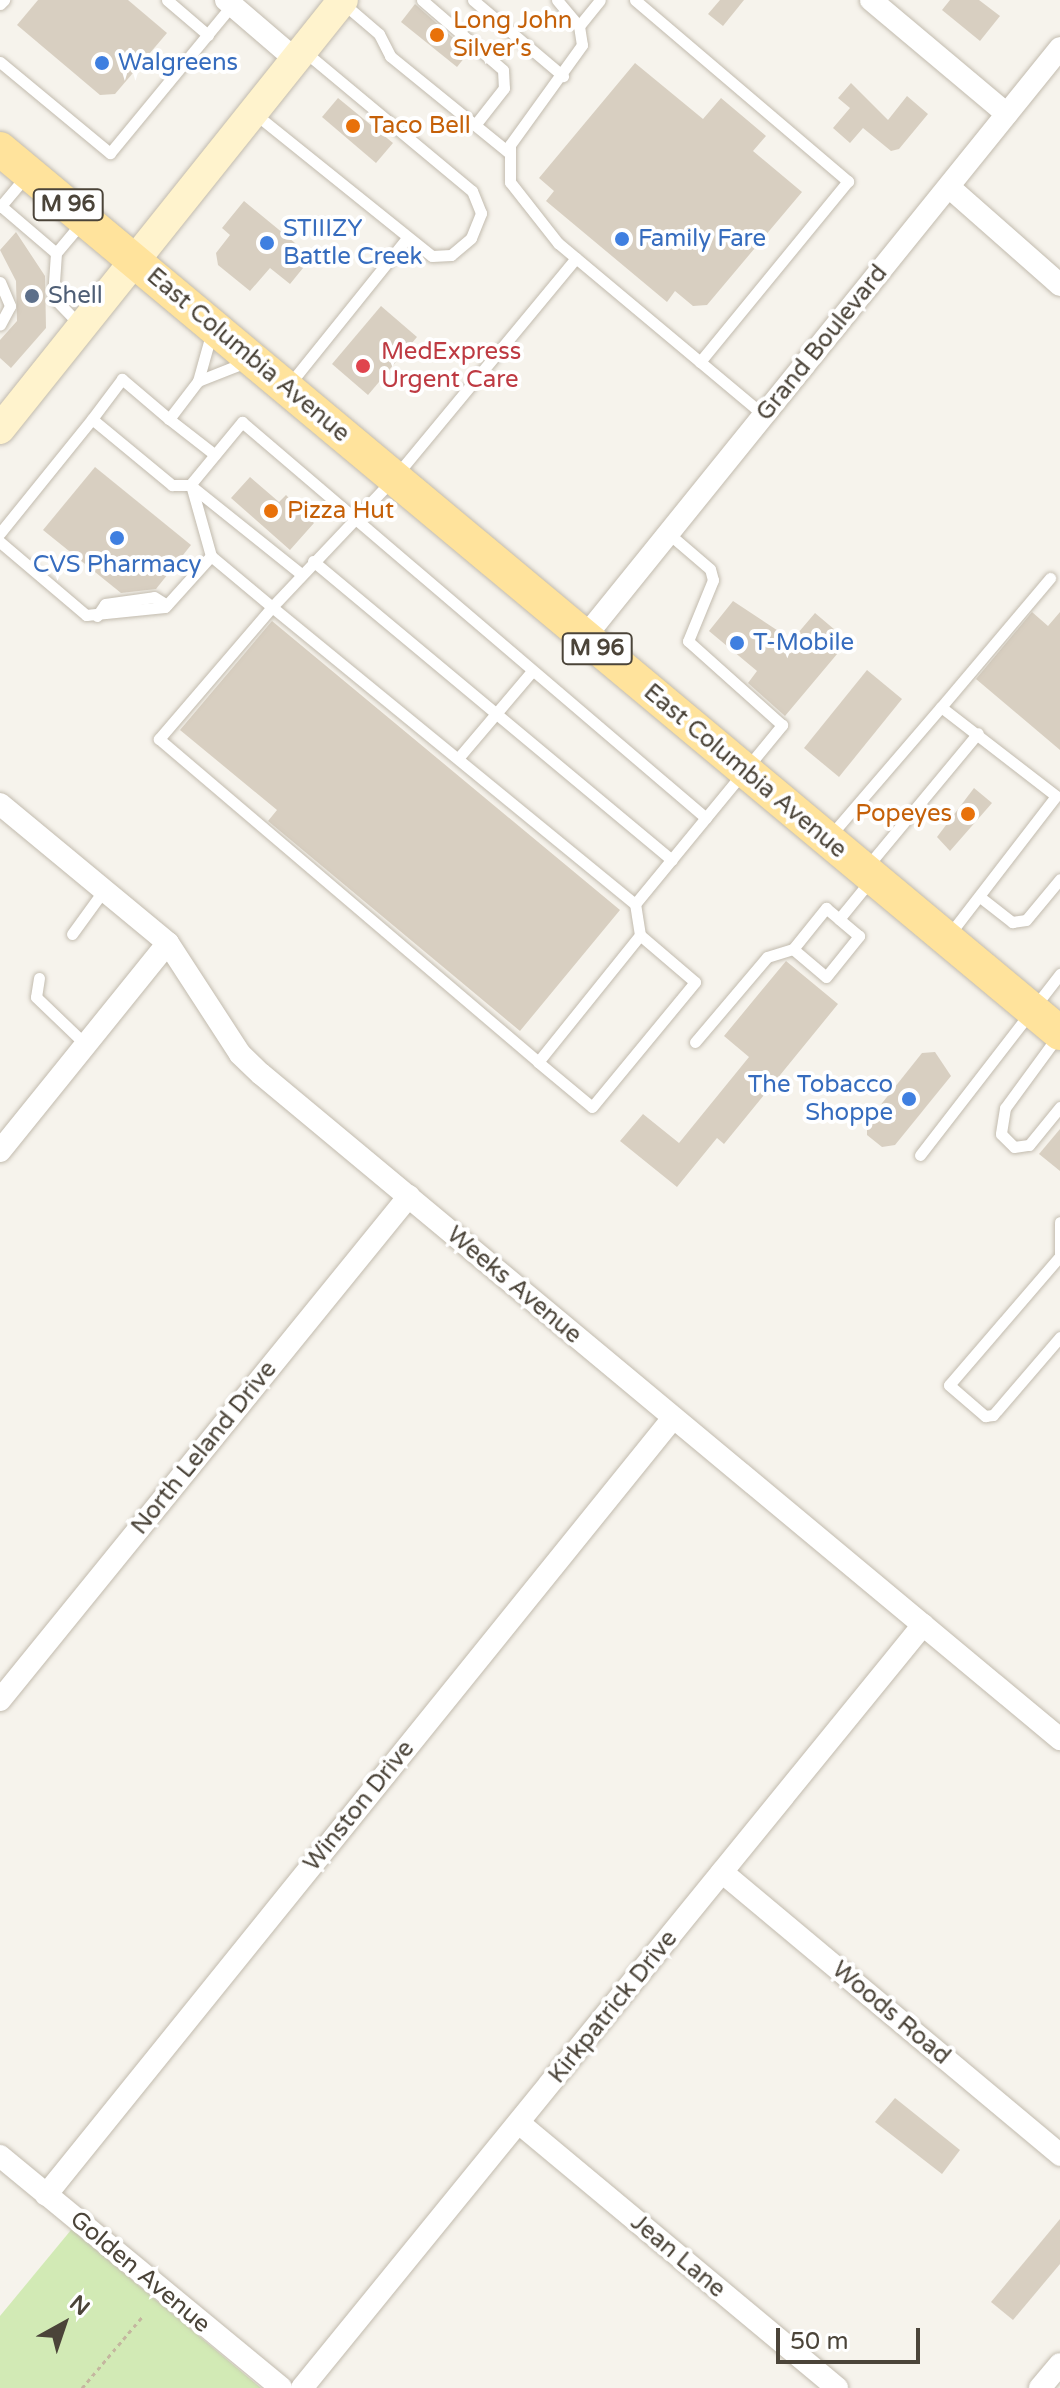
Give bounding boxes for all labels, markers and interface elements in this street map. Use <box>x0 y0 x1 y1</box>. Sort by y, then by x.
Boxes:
place label: Long John Silver's <box>453 7 572 63</box>
marker: Long John Silver's <box>428 26 446 44</box>
place label: Walgreens <box>118 49 238 77</box>
marker: Walgreens <box>93 54 111 72</box>
place label: Taco Bell <box>369 112 471 140</box>
marker: Taco Bell <box>344 117 362 135</box>
road number: M 96 <box>32 187 104 223</box>
place label: STIIIZY Battle Creek <box>283 215 423 271</box>
place label: Family Fare <box>638 225 766 253</box>
marker: Family Fare <box>613 230 631 248</box>
marker: STIIIZY Battle Creek <box>258 234 276 252</box>
street label: Grand Boulevard <box>750 259 894 427</box>
street label: East Columbia Avenue <box>141 262 355 448</box>
place label: Shell <box>48 282 103 310</box>
marker: Shell <box>23 287 41 305</box>
place label: MedExpress Urgent Care <box>381 338 521 394</box>
marker: MedExpress Urgent Care <box>352 355 374 377</box>
place label: Pizza Hut <box>287 497 394 525</box>
marker: Pizza Hut <box>262 502 280 520</box>
marker: CVS Pharmacy <box>108 529 126 547</box>
place label: CVS Pharmacy <box>33 551 201 579</box>
place label: T-Mobile <box>753 629 854 657</box>
road number: M 96 <box>561 631 633 667</box>
marker: T-Mobile <box>728 634 746 652</box>
street label: East Columbia Avenue <box>638 678 852 864</box>
place label: Popeyes <box>855 800 952 828</box>
marker: Popeyes <box>959 805 977 823</box>
place label: The Tobacco Shoppe <box>748 1071 893 1127</box>
marker: The Tobacco Shoppe <box>900 1090 918 1108</box>
street label: Weeks Avenue <box>441 1220 587 1350</box>
street label: North Leland Drive <box>125 1356 283 1540</box>
street label: Winston Drive <box>298 1735 420 1877</box>
street label: Kirkpatrick Drive <box>543 1925 683 2089</box>
street label: Woods Road <box>826 1955 956 2071</box>
street label: Golden Avenue <box>64 2205 216 2339</box>
street label: Jean Lane <box>625 2208 731 2304</box>
north arrow <box>24 2284 104 2364</box>
text: N <box>64 2290 95 2321</box>
scale bar <box>780 2312 924 2362</box>
text: 50 m <box>790 2327 848 2356</box>

